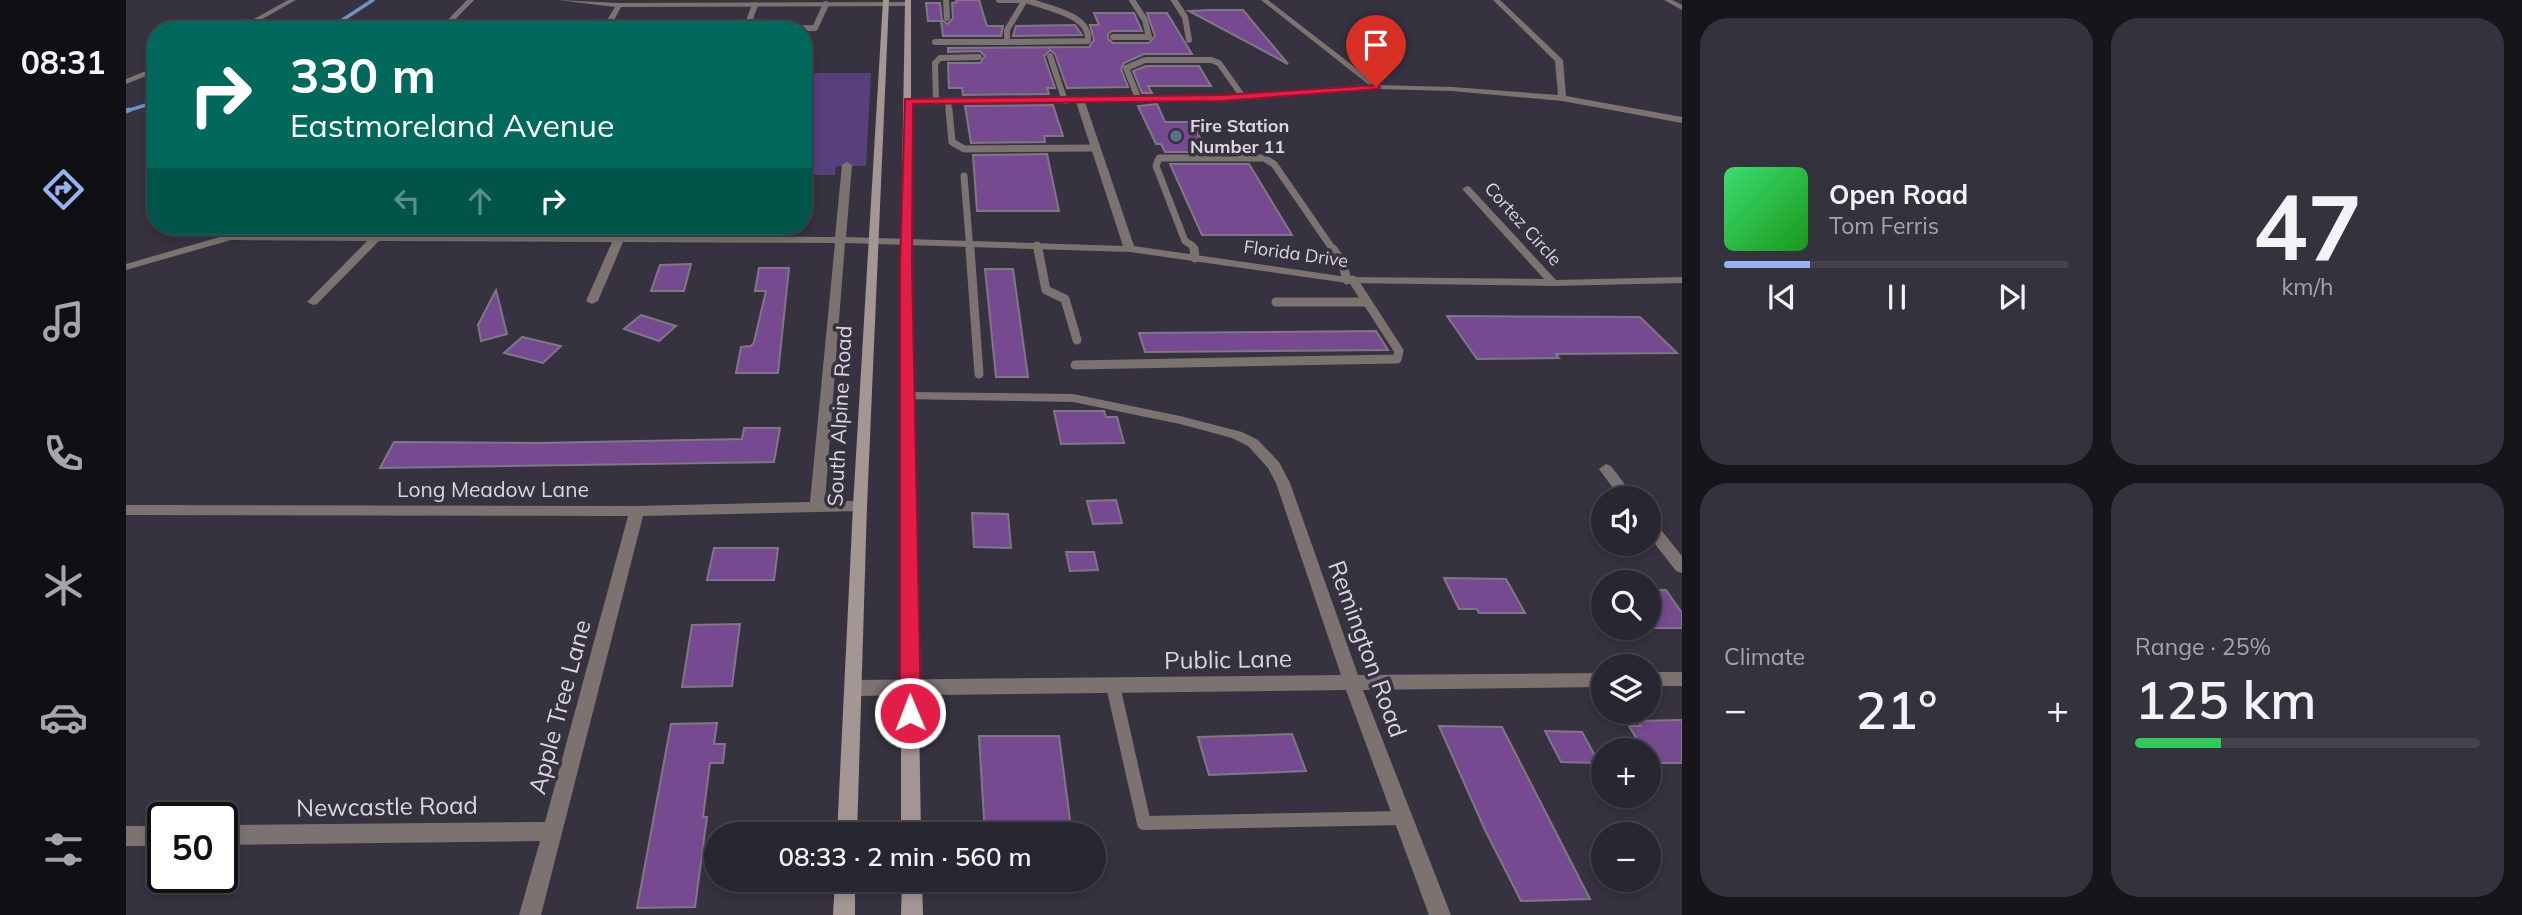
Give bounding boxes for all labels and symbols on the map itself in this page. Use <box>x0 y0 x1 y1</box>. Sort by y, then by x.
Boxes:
pin <box>1346 15 1406 87</box>
place label: Fire Station Number 11 <box>1190 114 1289 158</box>
marker: Fire Station Number 11 <box>1168 128 1184 144</box>
street label: Cortez Circle <box>1480 177 1567 270</box>
street label: Florida Drive <box>1242 235 1350 272</box>
street label: South Alpine Road <box>821 325 857 507</box>
street label: Long Meadow Lane <box>397 476 589 502</box>
street label: Remington Road <box>1322 556 1414 741</box>
street label: Apple Tree Lane <box>521 616 597 797</box>
street label: Public Lane <box>1164 643 1292 675</box>
position arrow <box>873 676 947 750</box>
street label: Newcastle Road <box>296 789 478 823</box>
speed limit sign: 50 <box>147 802 238 893</box>

